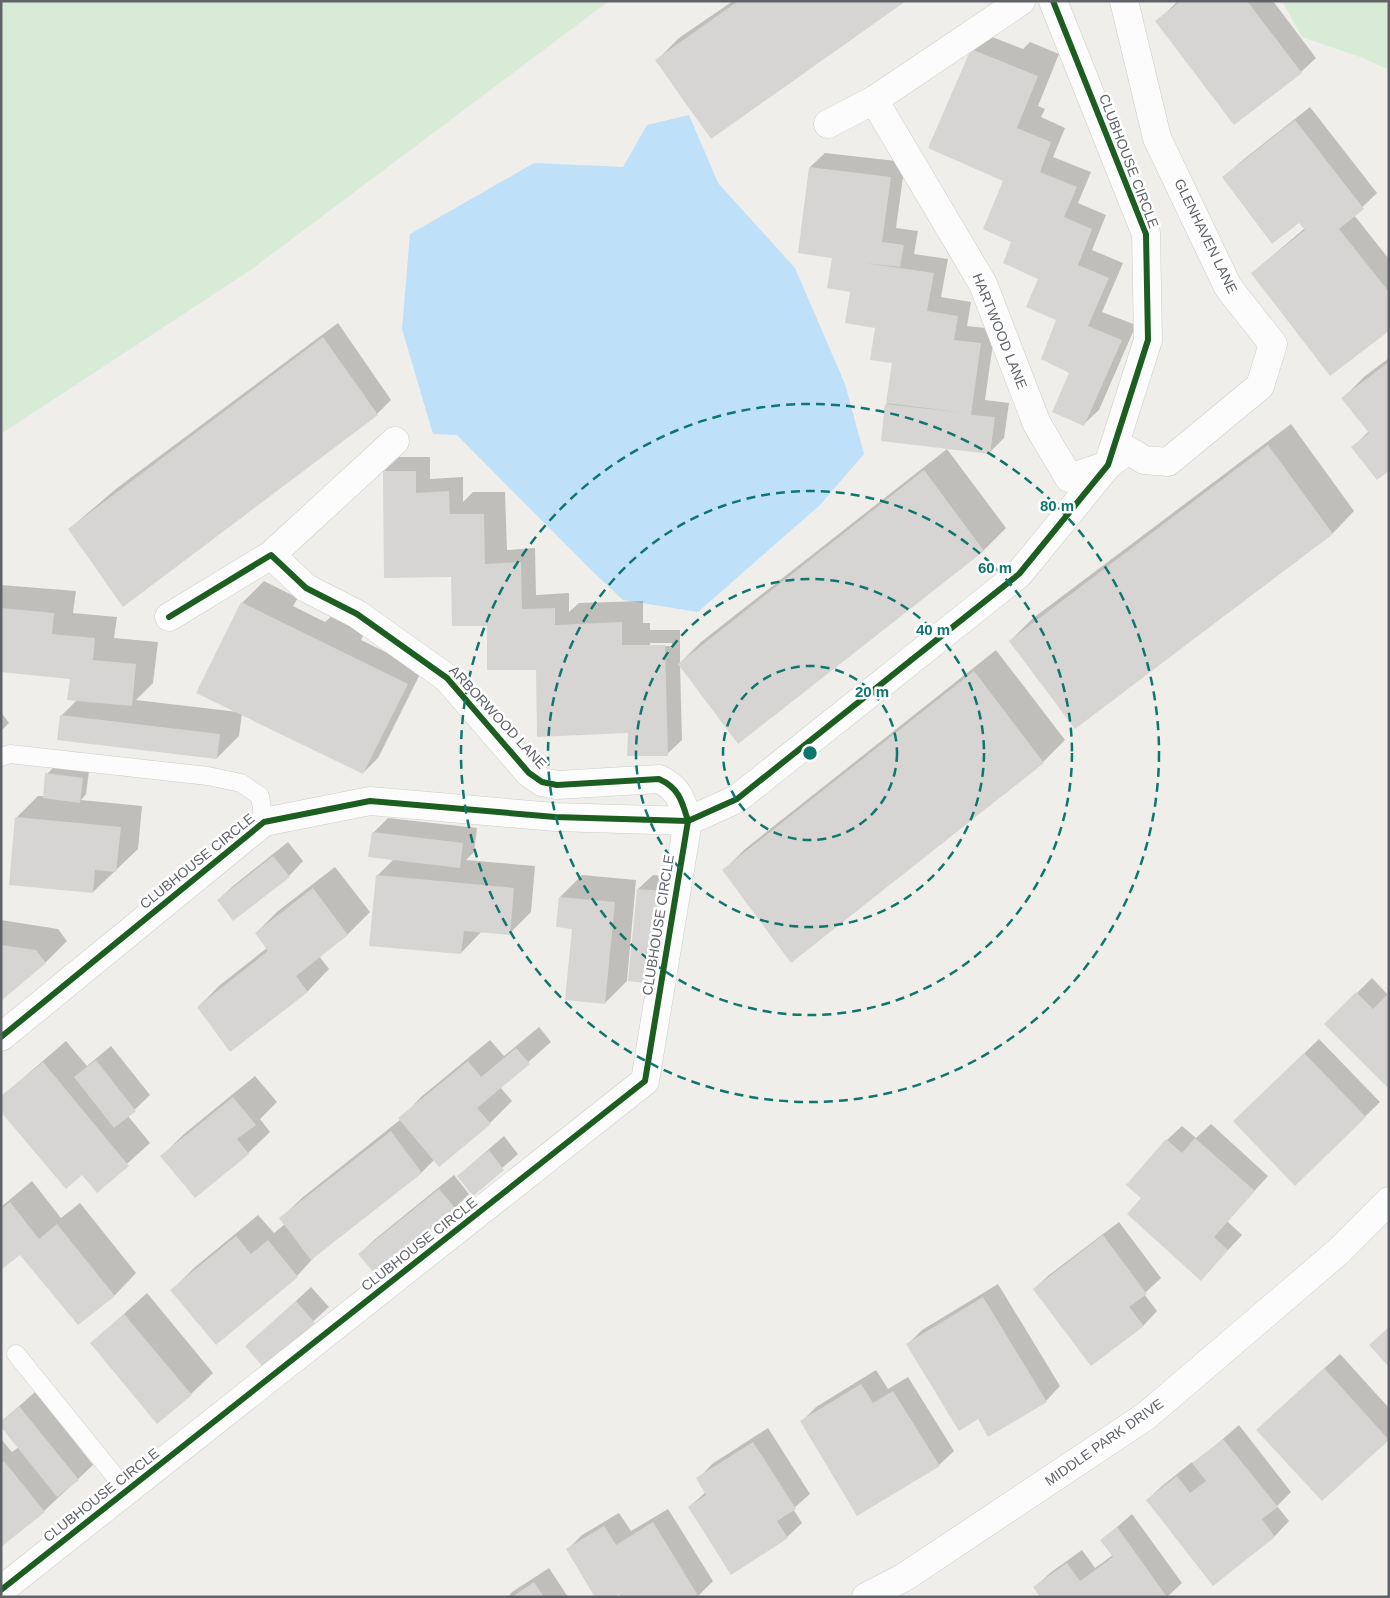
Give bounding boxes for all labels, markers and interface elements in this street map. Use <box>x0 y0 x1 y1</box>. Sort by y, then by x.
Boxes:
street label: CLUBHOUSE CIRCLE <box>1096 92 1162 230</box>
street label: GLENHAVEN LANE <box>1171 176 1241 296</box>
street label: HARTWOOD LANE <box>969 271 1031 391</box>
text: 80 m <box>1040 497 1074 514</box>
text: 60 m <box>978 559 1012 576</box>
text: 40 m <box>916 621 950 638</box>
street label: ARBORWOOD LANE <box>446 662 550 772</box>
text: 20 m <box>855 683 889 700</box>
centre of rings <box>801 744 819 762</box>
street label: CLUBHOUSE CIRCLE <box>137 810 257 912</box>
street label: CLUBHOUSE CIRCLE <box>639 853 677 997</box>
street label: CLUBHOUSE CIRCLE <box>358 1194 480 1294</box>
street label: MIDDLE PARK DRIVE <box>1042 1395 1166 1489</box>
street label: CLUBHOUSE CIRCLE <box>40 1445 162 1545</box>

